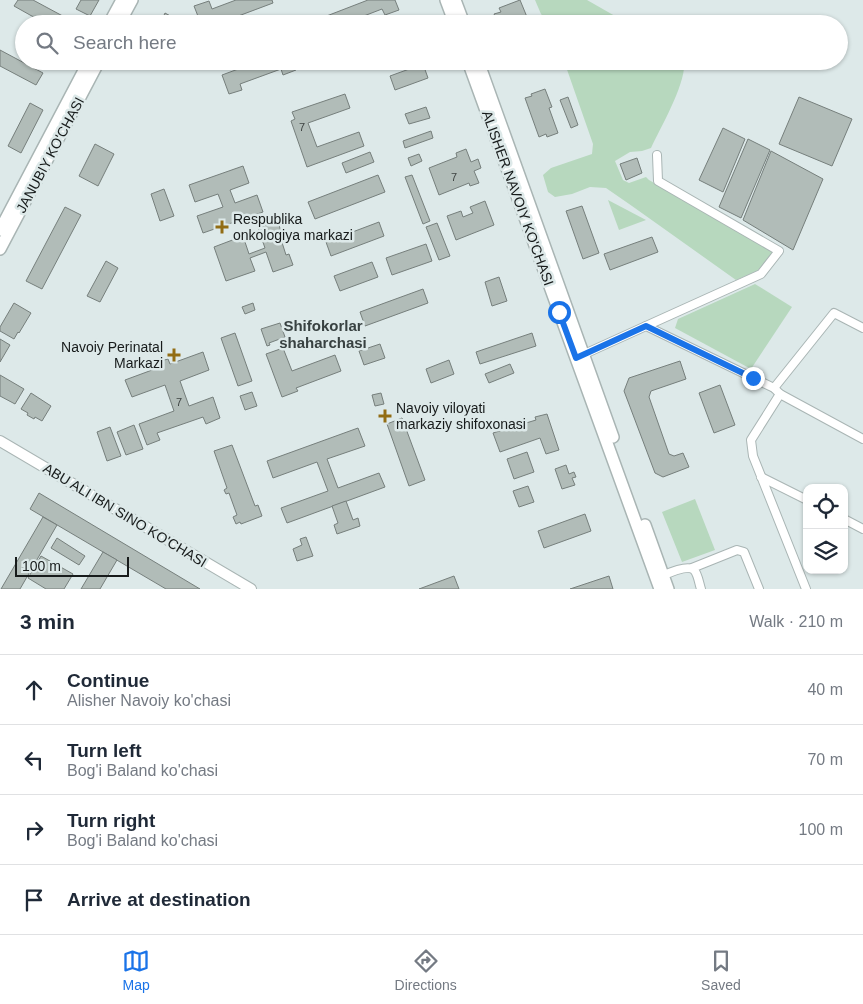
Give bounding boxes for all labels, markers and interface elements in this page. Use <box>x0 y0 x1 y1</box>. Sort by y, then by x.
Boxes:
search box <box>15 15 848 70</box>
icon: search <box>33 29 61 57</box>
text: Search here <box>73 32 177 53</box>
street label: JANUBIY KO'CHASI <box>13 95 87 215</box>
street label: ALISHER NAVOIY KO'CHASI <box>479 108 557 288</box>
house number: 7 <box>299 121 305 133</box>
house number: 7 <box>451 171 457 183</box>
place label: Respublika onkologiya markazi <box>233 211 353 243</box>
marker: Respublika onkologiya markazi <box>215 220 229 234</box>
route start <box>548 301 571 324</box>
district label: Shifokorlar shaharchasi <box>279 317 367 351</box>
place label: Navoiy Perinatal Markazi <box>61 339 163 371</box>
marker: Navoiy Perinatal Markazi <box>167 348 181 362</box>
route end <box>742 367 765 390</box>
house number: 7 <box>176 396 182 408</box>
place label: Navoiy viloyati markaziy shifoxonasi <box>396 400 526 432</box>
marker: Navoiy viloyati markaziy shifoxonasi <box>378 409 392 423</box>
street label: ABU ALI IBN SINO KO'CHASI <box>40 460 210 570</box>
map controls <box>803 484 848 574</box>
button: locate <box>803 484 848 529</box>
button: layers <box>803 529 848 574</box>
scale bar <box>15 554 129 577</box>
text: 100 m <box>22 558 61 574</box>
text: 3 min <box>20 610 75 633</box>
text: Walk · 210 m <box>749 613 843 630</box>
text: Continue <box>67 670 149 691</box>
icon: ahead <box>20 676 48 704</box>
text: 40 m <box>807 681 843 698</box>
text: Alisher Navoiy ko'chasi <box>67 692 231 709</box>
text: Turn left <box>67 740 142 761</box>
icon: left <box>20 746 48 774</box>
text: 70 m <box>807 751 843 768</box>
text: Bog'i Baland ko'chasi <box>67 762 218 779</box>
text: Turn right <box>67 810 155 831</box>
icon: right <box>20 816 48 844</box>
text: 100 m <box>799 821 843 838</box>
text: Bog'i Baland ko'chasi <box>67 832 218 849</box>
icon: arrive <box>20 886 48 914</box>
text: Arrive at destination <box>67 889 251 910</box>
tab: Map <box>122 947 150 993</box>
tab: Directions <box>395 947 457 993</box>
tab: Saved <box>701 947 741 993</box>

